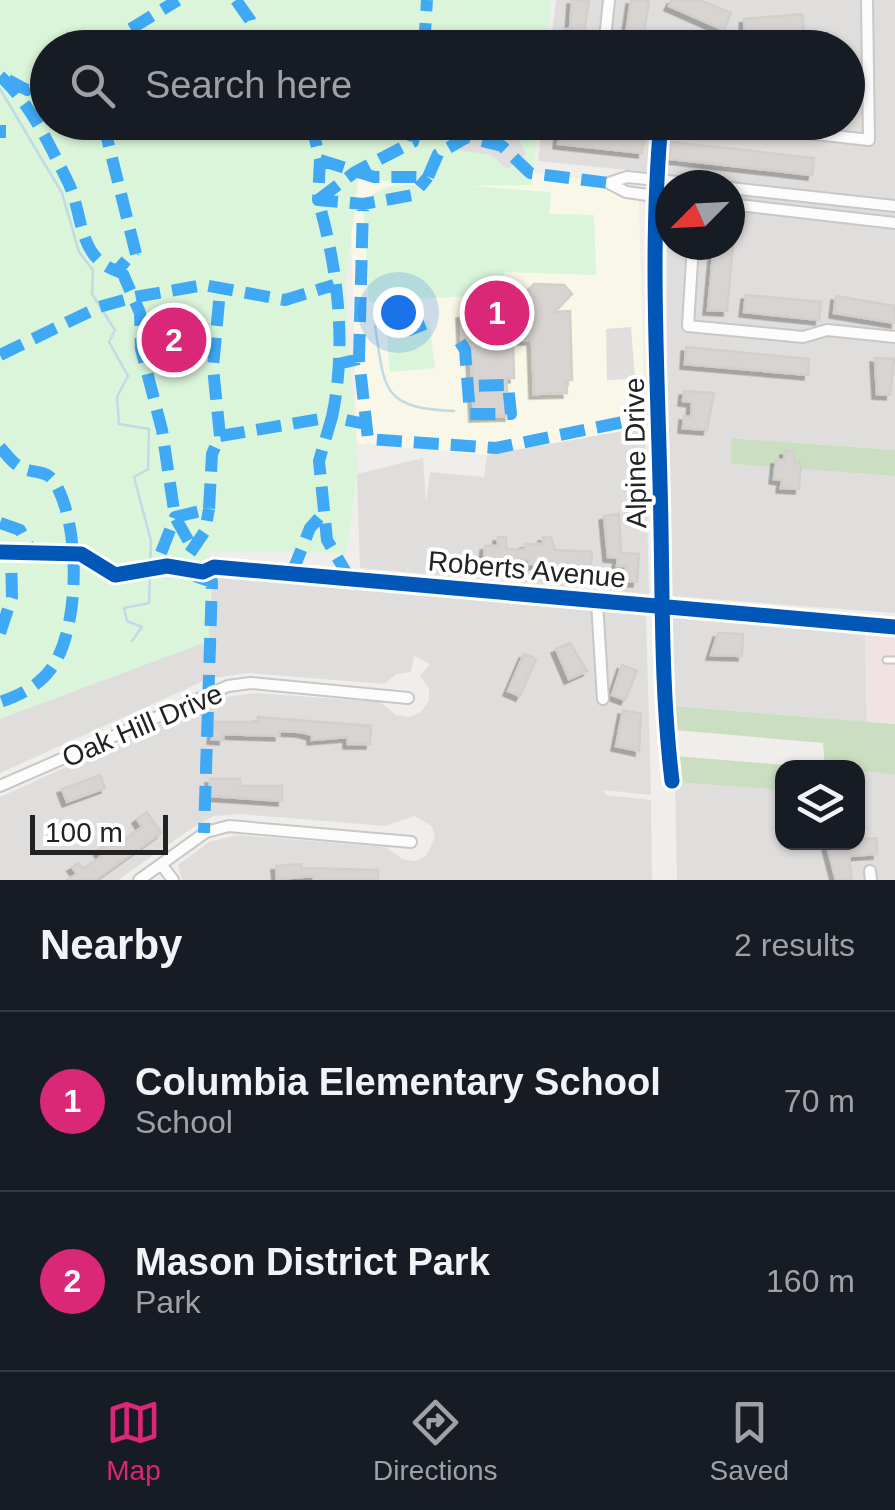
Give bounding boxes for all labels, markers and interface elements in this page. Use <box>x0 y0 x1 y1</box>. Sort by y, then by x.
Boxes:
search box <box>30 30 865 140</box>
icon: search <box>65 58 120 113</box>
text: Search here <box>145 64 352 106</box>
north arrow <box>655 170 745 260</box>
pin: 1 <box>464 276 530 350</box>
your location <box>373 287 424 338</box>
pin: 2 <box>142 302 206 378</box>
street label: Alpine Drive <box>619 377 652 529</box>
street label: Roberts Avenue <box>427 545 627 594</box>
street label: Oak Hill Drive <box>57 678 227 773</box>
map controls <box>775 760 865 850</box>
button: layers <box>775 760 865 850</box>
scale bar <box>30 810 168 854</box>
text: 100 m <box>45 817 123 848</box>
text: Nearby <box>40 921 182 968</box>
text: 2 results <box>734 927 855 963</box>
text: Columbia Elementary School <box>135 1061 661 1103</box>
text: 1 <box>64 1083 81 1119</box>
text: 70 m <box>784 1083 855 1119</box>
text: School <box>135 1104 233 1140</box>
text: Mason District Park <box>135 1241 490 1283</box>
text: 2 <box>64 1263 81 1299</box>
text: 160 m <box>766 1263 855 1299</box>
text: Park <box>135 1284 201 1320</box>
tab: Map <box>106 1395 161 1487</box>
tab: Directions <box>373 1395 498 1487</box>
tab: Saved <box>710 1395 789 1487</box>

